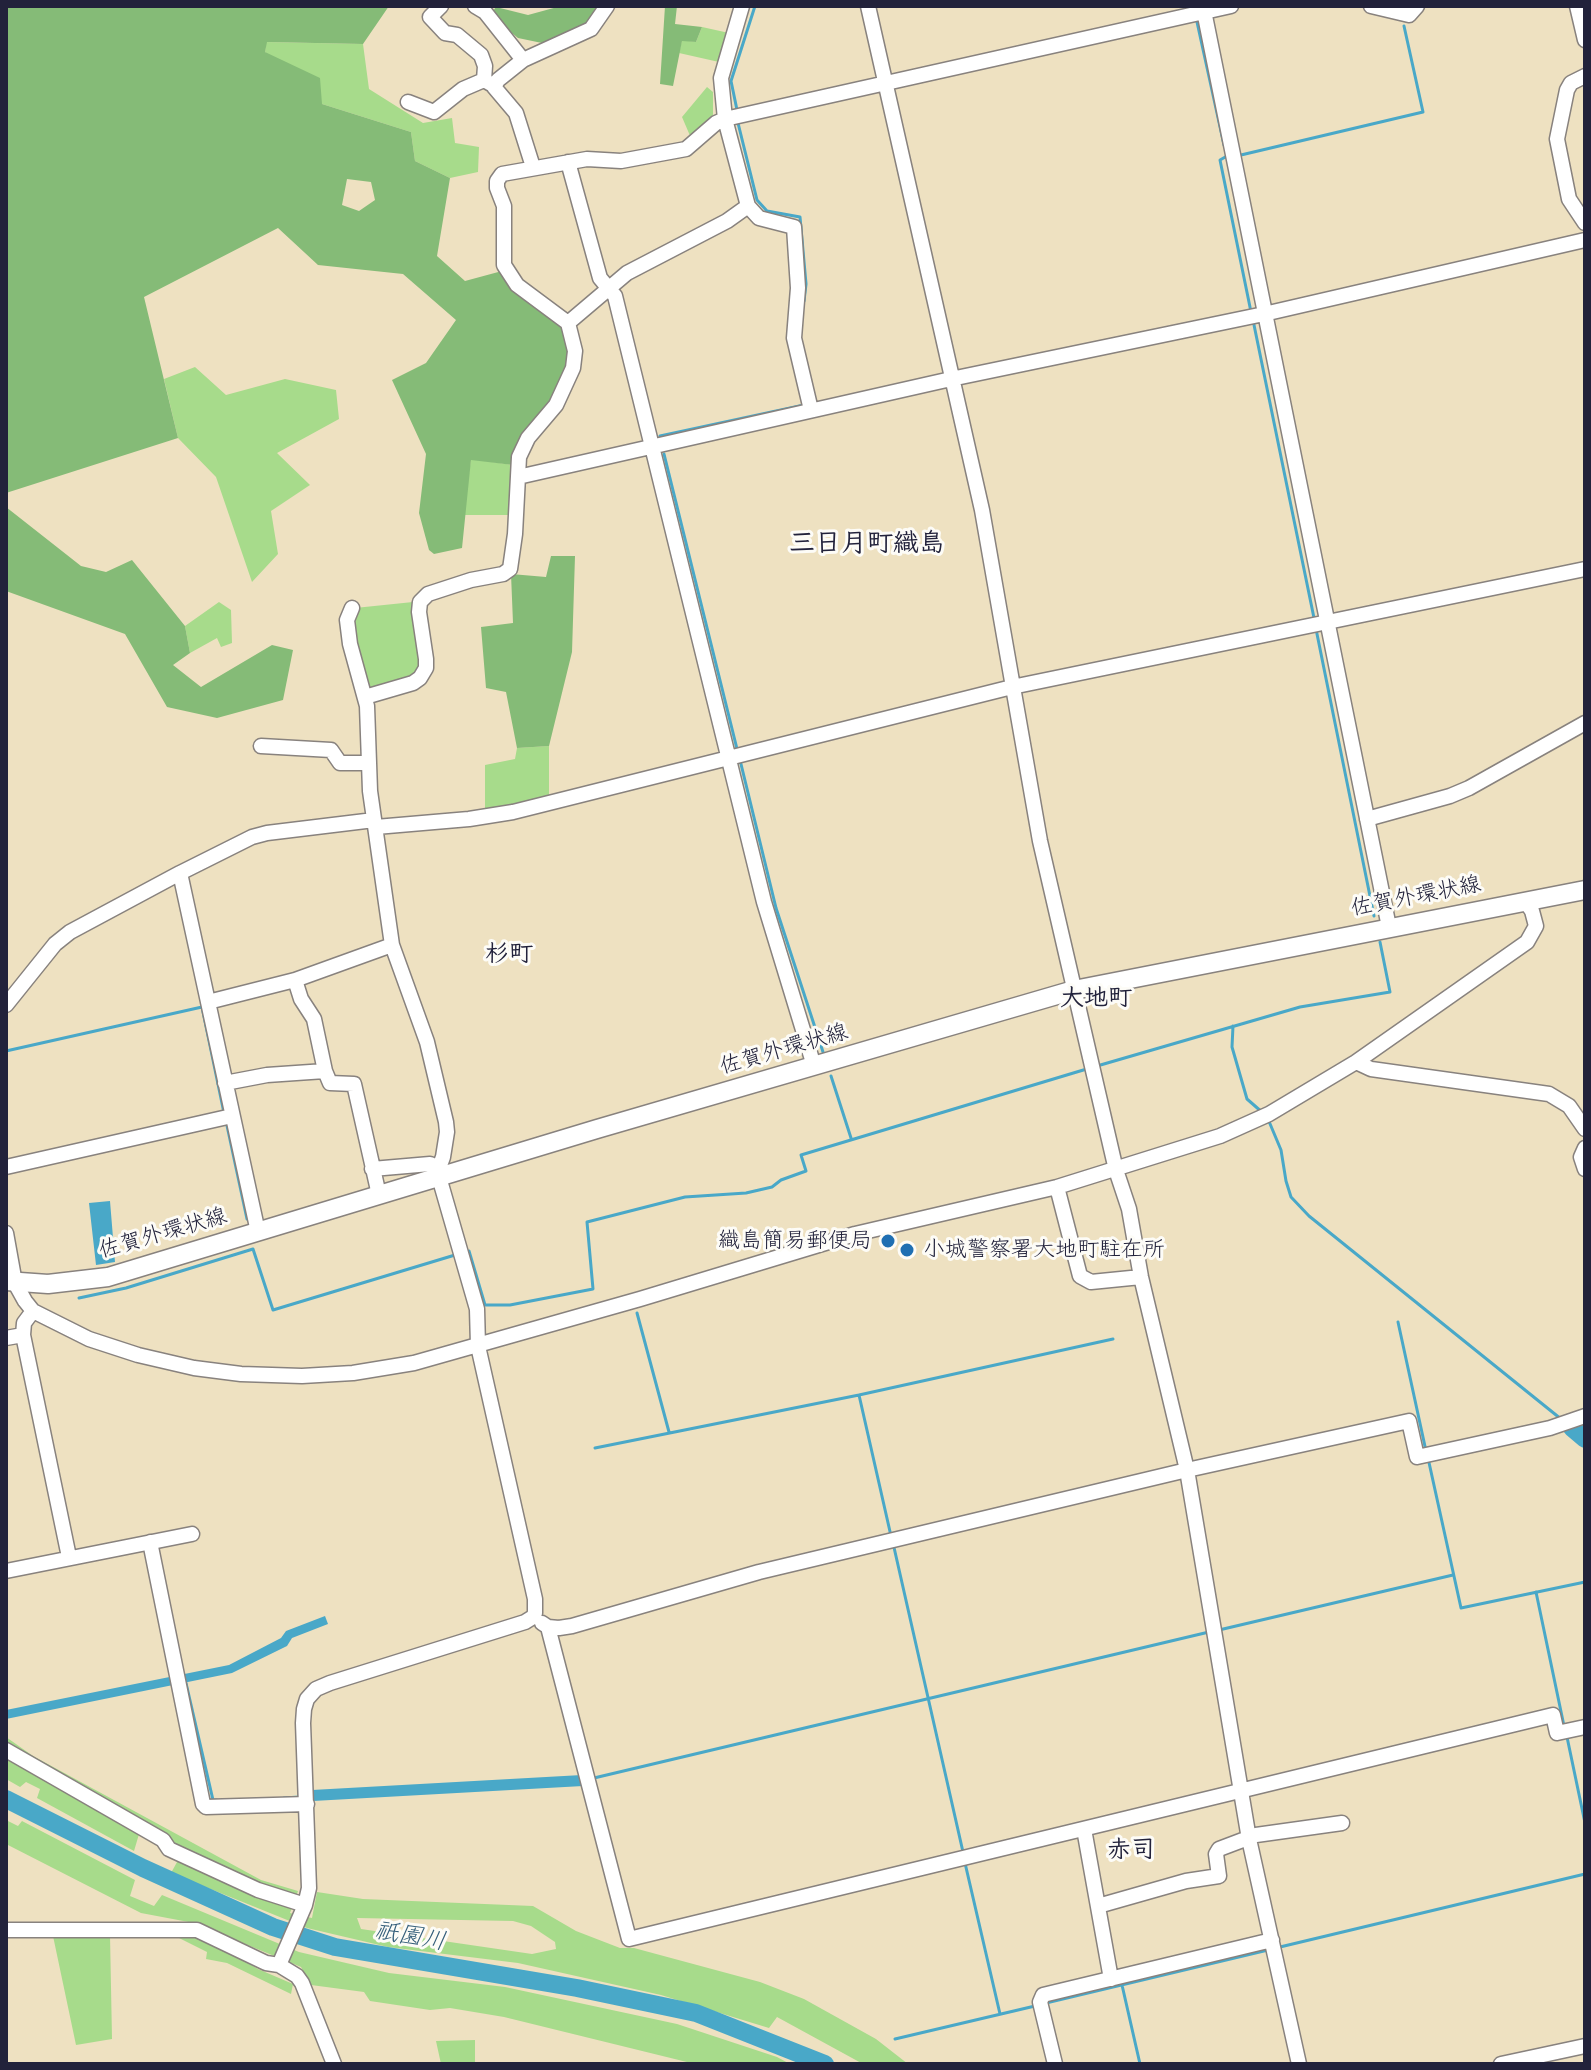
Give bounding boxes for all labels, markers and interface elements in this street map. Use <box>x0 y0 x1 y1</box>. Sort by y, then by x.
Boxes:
district label: 三日月町織島 <box>789 528 945 560</box>
street label: 佐賀外環状線 <box>1349 871 1483 923</box>
district label: 杉町 <box>485 941 533 969</box>
district label: 大地町 <box>1060 985 1132 1013</box>
street label: 佐賀外環状線 <box>717 1019 851 1081</box>
street label: 佐賀外環状線 <box>96 1203 230 1265</box>
place label: 織島簡易郵便局 <box>718 1228 872 1254</box>
marker: 織島簡易郵便局 <box>879 1232 897 1250</box>
place label: 小城警察署大地町駐在所 <box>923 1237 1165 1263</box>
marker: 小城警察署大地町駐在所 <box>898 1241 916 1259</box>
district label: 赤司 <box>1107 1837 1155 1865</box>
water label: 祇園川 <box>372 1917 448 1957</box>

